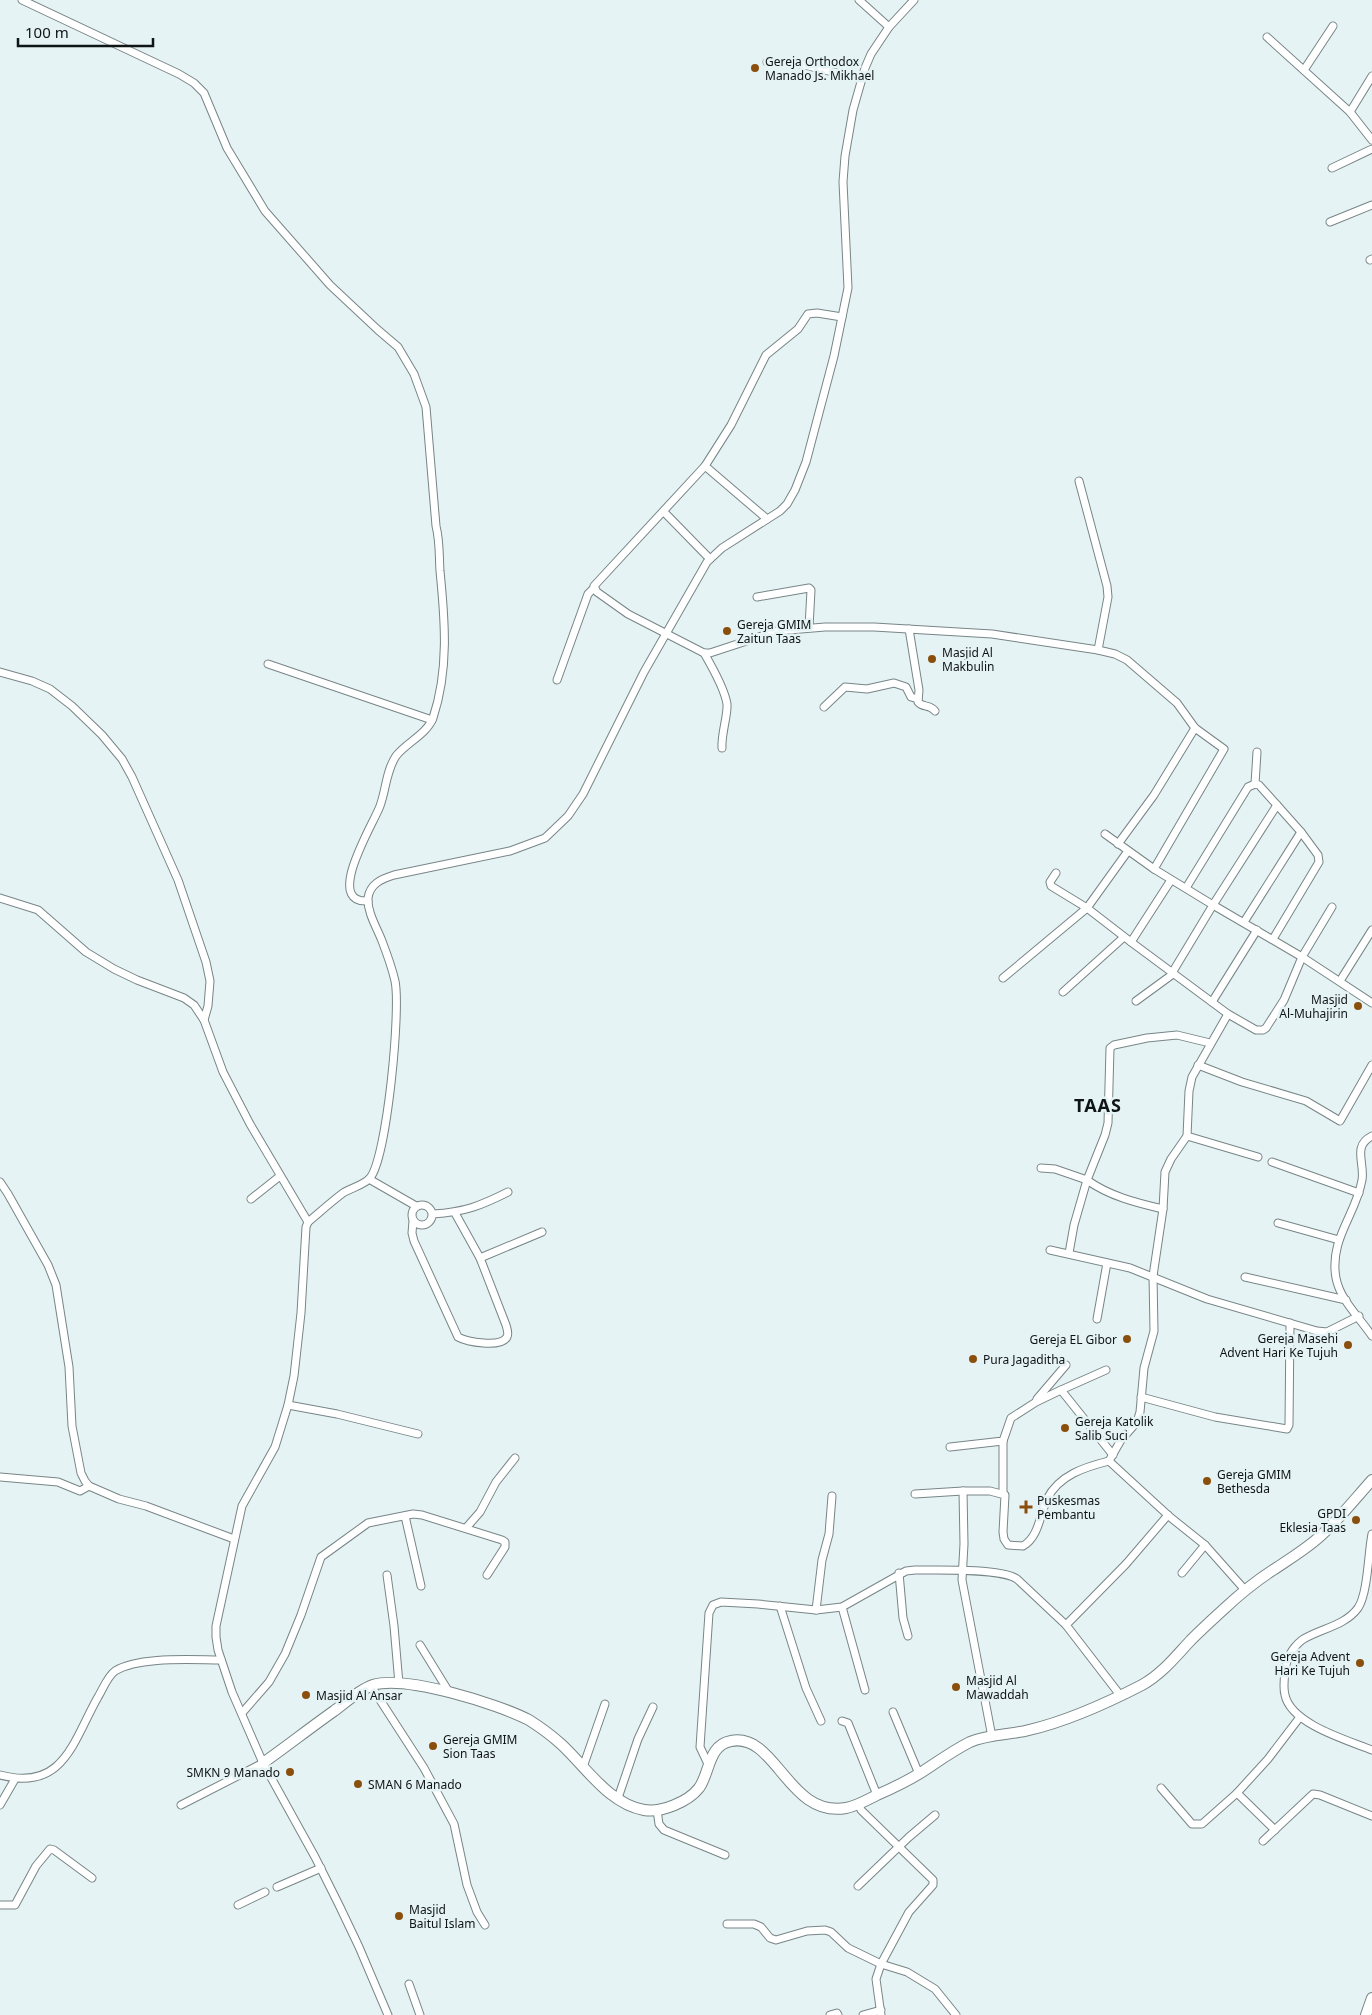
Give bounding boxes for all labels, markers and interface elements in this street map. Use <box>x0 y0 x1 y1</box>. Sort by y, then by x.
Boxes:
scale bar <box>18 15 152 47</box>
text: 100 m <box>25 22 69 42</box>
place label: Gereja Orthodox Manado Js. Mikhael <box>765 53 874 84</box>
marker: Gereja Orthodox Manado Js. Mikhael <box>749 62 761 74</box>
place label: Gereja GMIM Zaitun Taas <box>737 616 812 647</box>
marker: Gereja GMIM Zaitun Taas <box>721 625 733 637</box>
place label: Masjid Al Makbulin <box>942 644 994 675</box>
marker: Masjid Al Makbulin <box>926 653 938 665</box>
place label: Masjid Al-Muhajirin <box>1279 991 1348 1022</box>
marker: Masjid Al-Muhajirin <box>1352 1000 1364 1012</box>
district label: TAAS <box>1074 1093 1122 1117</box>
place label: Gereja Masehi Advent Hari Ke Tujuh <box>1220 1330 1338 1361</box>
place label: Gereja EL Gibor <box>1030 1331 1117 1348</box>
marker: Gereja EL Gibor <box>1121 1333 1133 1345</box>
marker: Gereja Masehi Advent Hari Ke Tujuh <box>1342 1339 1354 1351</box>
place label: Pura Jagaditha <box>983 1351 1065 1368</box>
marker: Pura Jagaditha <box>967 1353 979 1365</box>
place label: Gereja Katolik Salib Suci <box>1075 1413 1154 1444</box>
marker: Gereja Katolik Salib Suci <box>1059 1422 1071 1434</box>
place label: Gereja GMIM Bethesda <box>1217 1466 1292 1497</box>
marker: Gereja GMIM Bethesda <box>1201 1475 1213 1487</box>
place label: Puskesmas Pembantu <box>1037 1492 1100 1523</box>
marker: Puskesmas Pembantu <box>1019 1500 1033 1514</box>
place label: GPDI Eklesia Taas <box>1279 1505 1346 1536</box>
marker: GPDI Eklesia Taas <box>1350 1514 1362 1526</box>
place label: Gereja Advent Hari Ke Tujuh <box>1270 1648 1351 1679</box>
marker: Gereja Advent Hari Ke Tujuh <box>1354 1657 1366 1669</box>
place label: Masjid Al Mawaddah <box>966 1672 1029 1703</box>
marker: Masjid Al Mawaddah <box>950 1681 962 1693</box>
place label: Masjid Al Ansar <box>316 1687 403 1704</box>
marker: Masjid Al Ansar <box>300 1689 312 1701</box>
place label: Gereja GMIM Sion Taas <box>443 1731 518 1762</box>
marker: Gereja GMIM Sion Taas <box>427 1740 439 1752</box>
place label: SMKN 9 Manado <box>186 1764 280 1781</box>
marker: SMKN 9 Manado <box>284 1766 296 1778</box>
place label: SMAN 6 Manado <box>368 1776 462 1793</box>
marker: SMAN 6 Manado <box>352 1778 364 1790</box>
place label: Masjid Baitul Islam <box>409 1901 475 1932</box>
marker: Masjid Baitul Islam <box>393 1910 405 1922</box>

